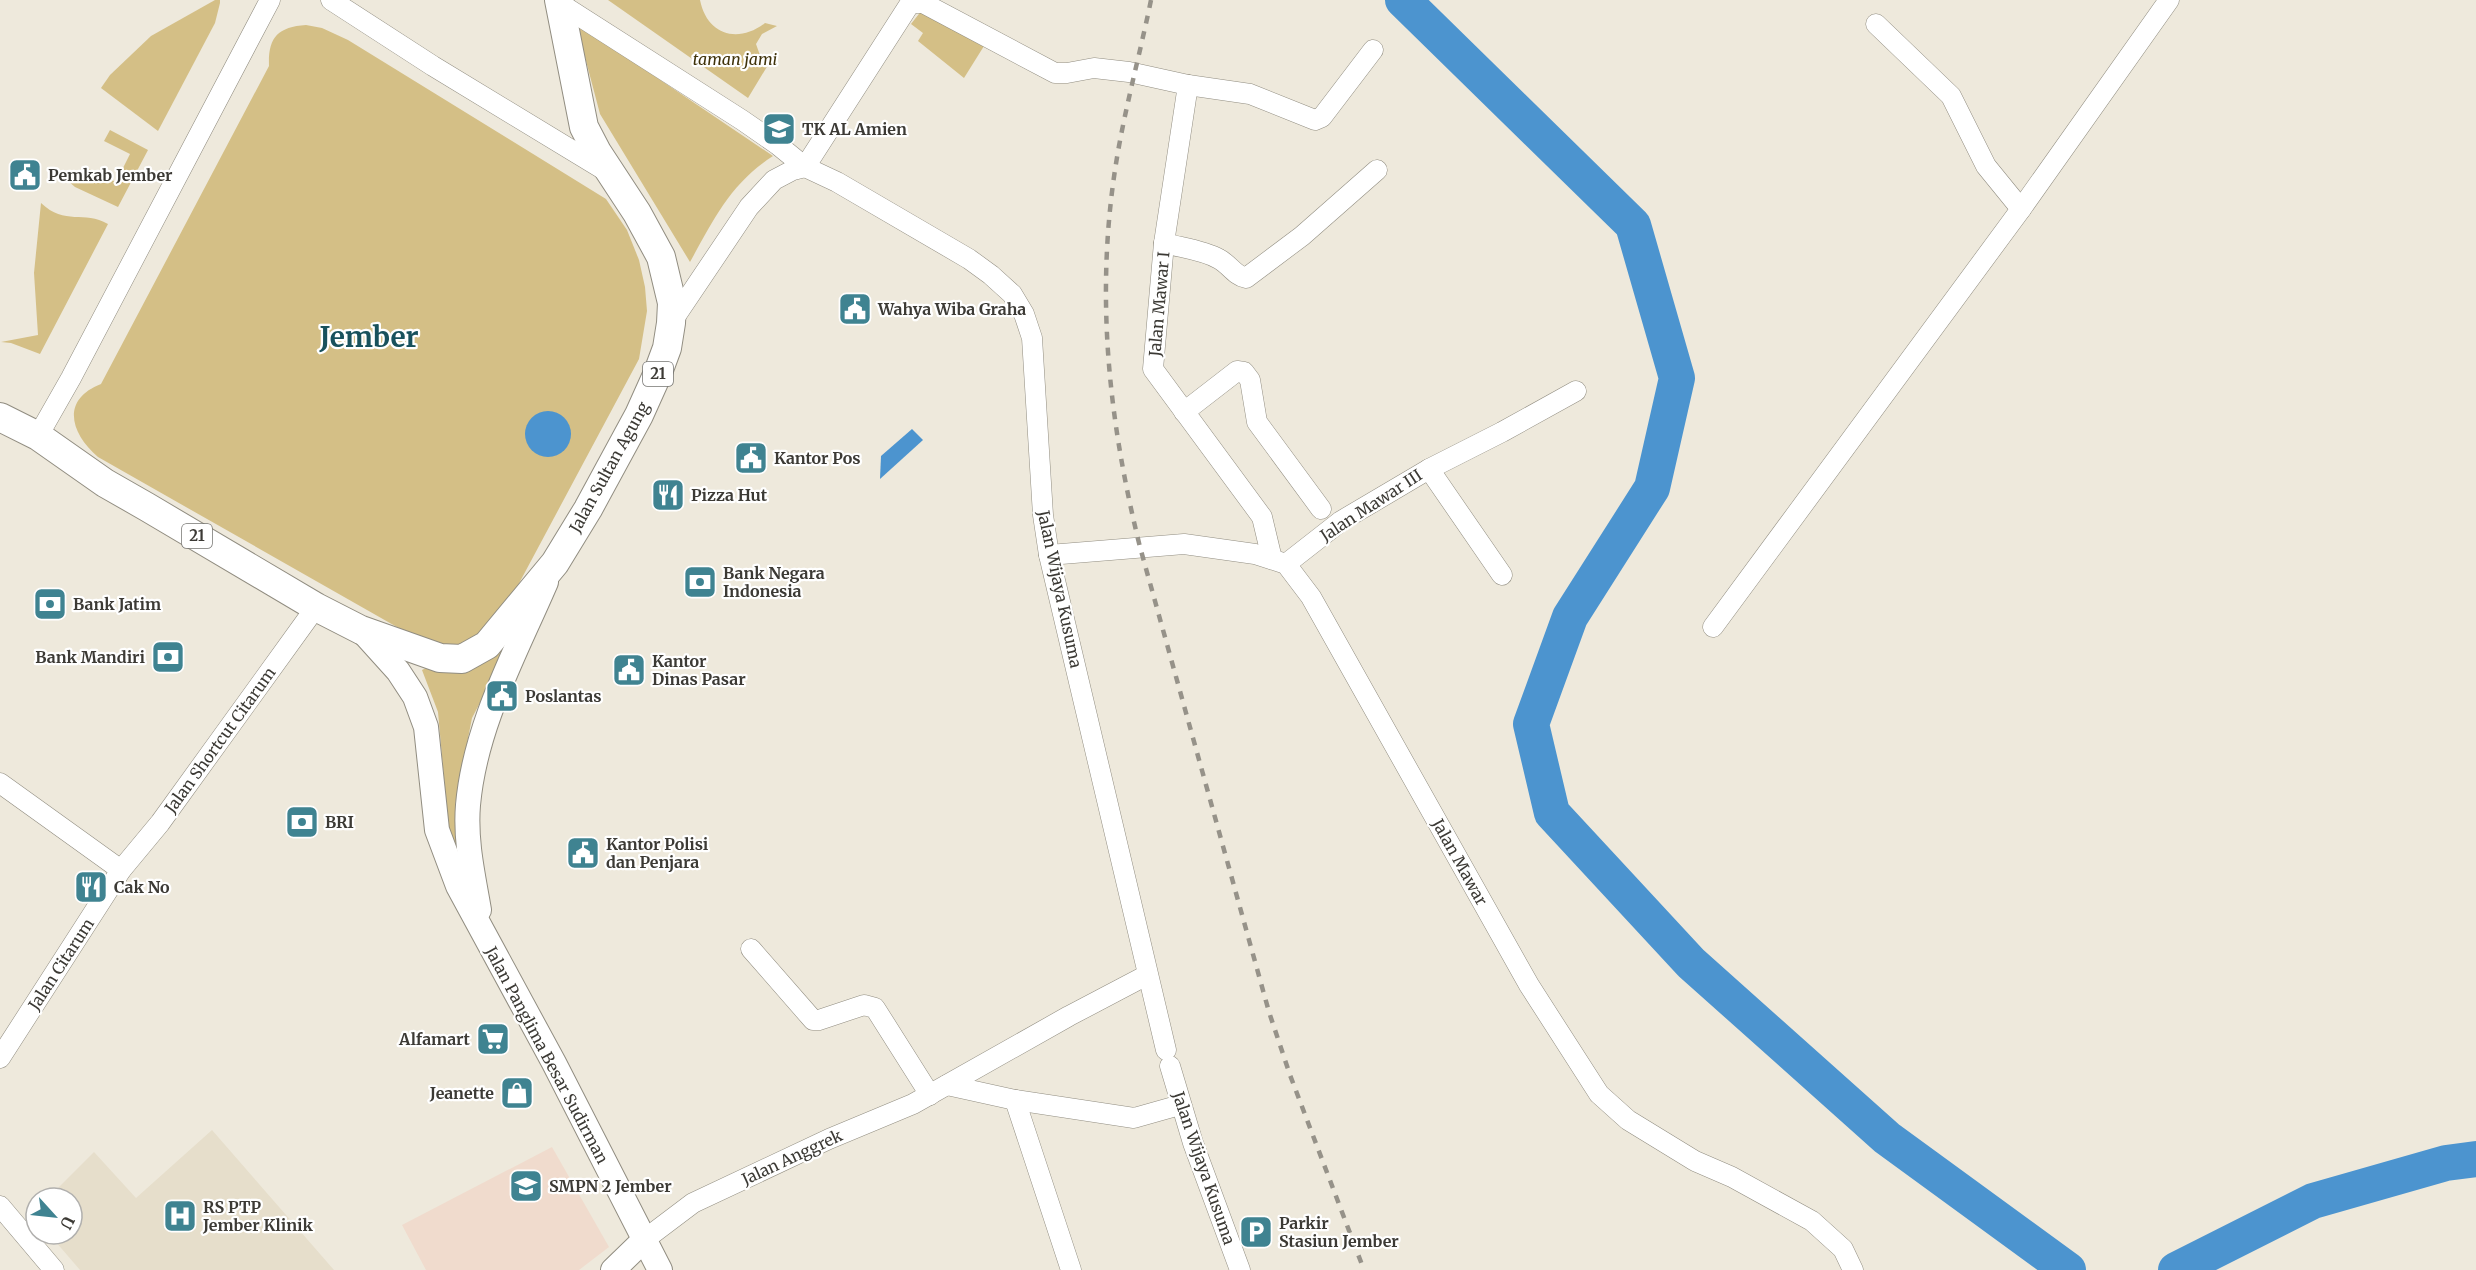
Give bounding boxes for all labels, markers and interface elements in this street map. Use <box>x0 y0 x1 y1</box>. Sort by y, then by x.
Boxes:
park label: taman jami <box>693 49 778 69</box>
school or university icon: TK AL Amien <box>761 111 797 147</box>
place label: TK AL Amien <box>802 119 907 139</box>
public building icon: Pemkab Jember <box>7 157 43 193</box>
place label: Pemkab Jember <box>48 165 173 185</box>
street label: Jalan Mawar I <box>1144 251 1174 358</box>
public building icon: Wahya Wiba Graha <box>837 291 873 327</box>
place label: Wahya Wiba Graha <box>877 299 1026 319</box>
district label: Jember <box>318 319 419 355</box>
road number: 21 <box>643 362 673 386</box>
street label: Jalan Sultan Agung <box>564 398 653 537</box>
public building icon: Kantor Pos <box>733 440 769 476</box>
place label: Kantor Pos <box>774 448 861 468</box>
street label: Jalan Mawar III <box>1316 465 1426 546</box>
restaurant icon: Pizza Hut <box>650 477 686 513</box>
place label: Pizza Hut <box>691 485 768 505</box>
street label: Jalan Wijaya Kusuma <box>1033 507 1087 670</box>
road number: 21 <box>182 524 212 548</box>
place label: Bank Negara Indonesia <box>723 563 825 601</box>
bank icon: Bank Negara Indonesia <box>682 564 718 600</box>
bank icon: Bank Jatim <box>32 586 68 622</box>
place label: Bank Jatim <box>73 594 161 614</box>
bank icon: Bank Mandiri <box>150 639 186 675</box>
place label: Bank Mandiri <box>35 647 146 667</box>
place label: Kantor Dinas Pasar <box>652 651 746 689</box>
public building icon: Kantor Dinas Pasar <box>611 652 647 688</box>
street label: Jalan Shortcut Citarum <box>160 663 280 818</box>
public building icon: Poslantas <box>484 678 520 714</box>
place label: Poslantas <box>525 686 602 706</box>
bank icon: BRI <box>284 804 320 840</box>
place label: BRI <box>325 812 354 832</box>
street label: Jalan Mawar <box>1428 814 1492 909</box>
place label: Kantor Polisi dan Penjara <box>606 834 709 872</box>
public building icon: Kantor Polisi dan Penjara <box>565 835 601 871</box>
restaurant icon: Cak No <box>73 869 109 905</box>
place label: Cak No <box>114 877 170 897</box>
street label: Jalan Citarum <box>23 914 98 1014</box>
street label: Jalan Panglima Besar Sudirman <box>481 942 613 1167</box>
supermarket icon: Alfamart <box>475 1021 511 1057</box>
place label: Alfamart <box>398 1029 471 1049</box>
shop icon: Jeanette <box>499 1075 535 1111</box>
place label: Jeanette <box>429 1083 494 1103</box>
street label: Jalan Wijaya Kusuma <box>1168 1088 1240 1248</box>
street label: Jalan Anggrek <box>738 1125 846 1189</box>
school or university icon: SMPN 2 Jember <box>508 1168 544 1204</box>
place label: SMPN 2 Jember <box>549 1176 672 1196</box>
north arrow <box>24 1186 84 1246</box>
place label: RS PTP Jember Klinik <box>202 1197 313 1235</box>
hospital icon: RS PTP Jember Klinik <box>162 1198 198 1234</box>
text: U <box>56 1213 79 1233</box>
place label: Parkir Stasiun Jember <box>1279 1213 1399 1251</box>
parking icon: Parkir Stasiun Jember <box>1238 1214 1274 1250</box>

